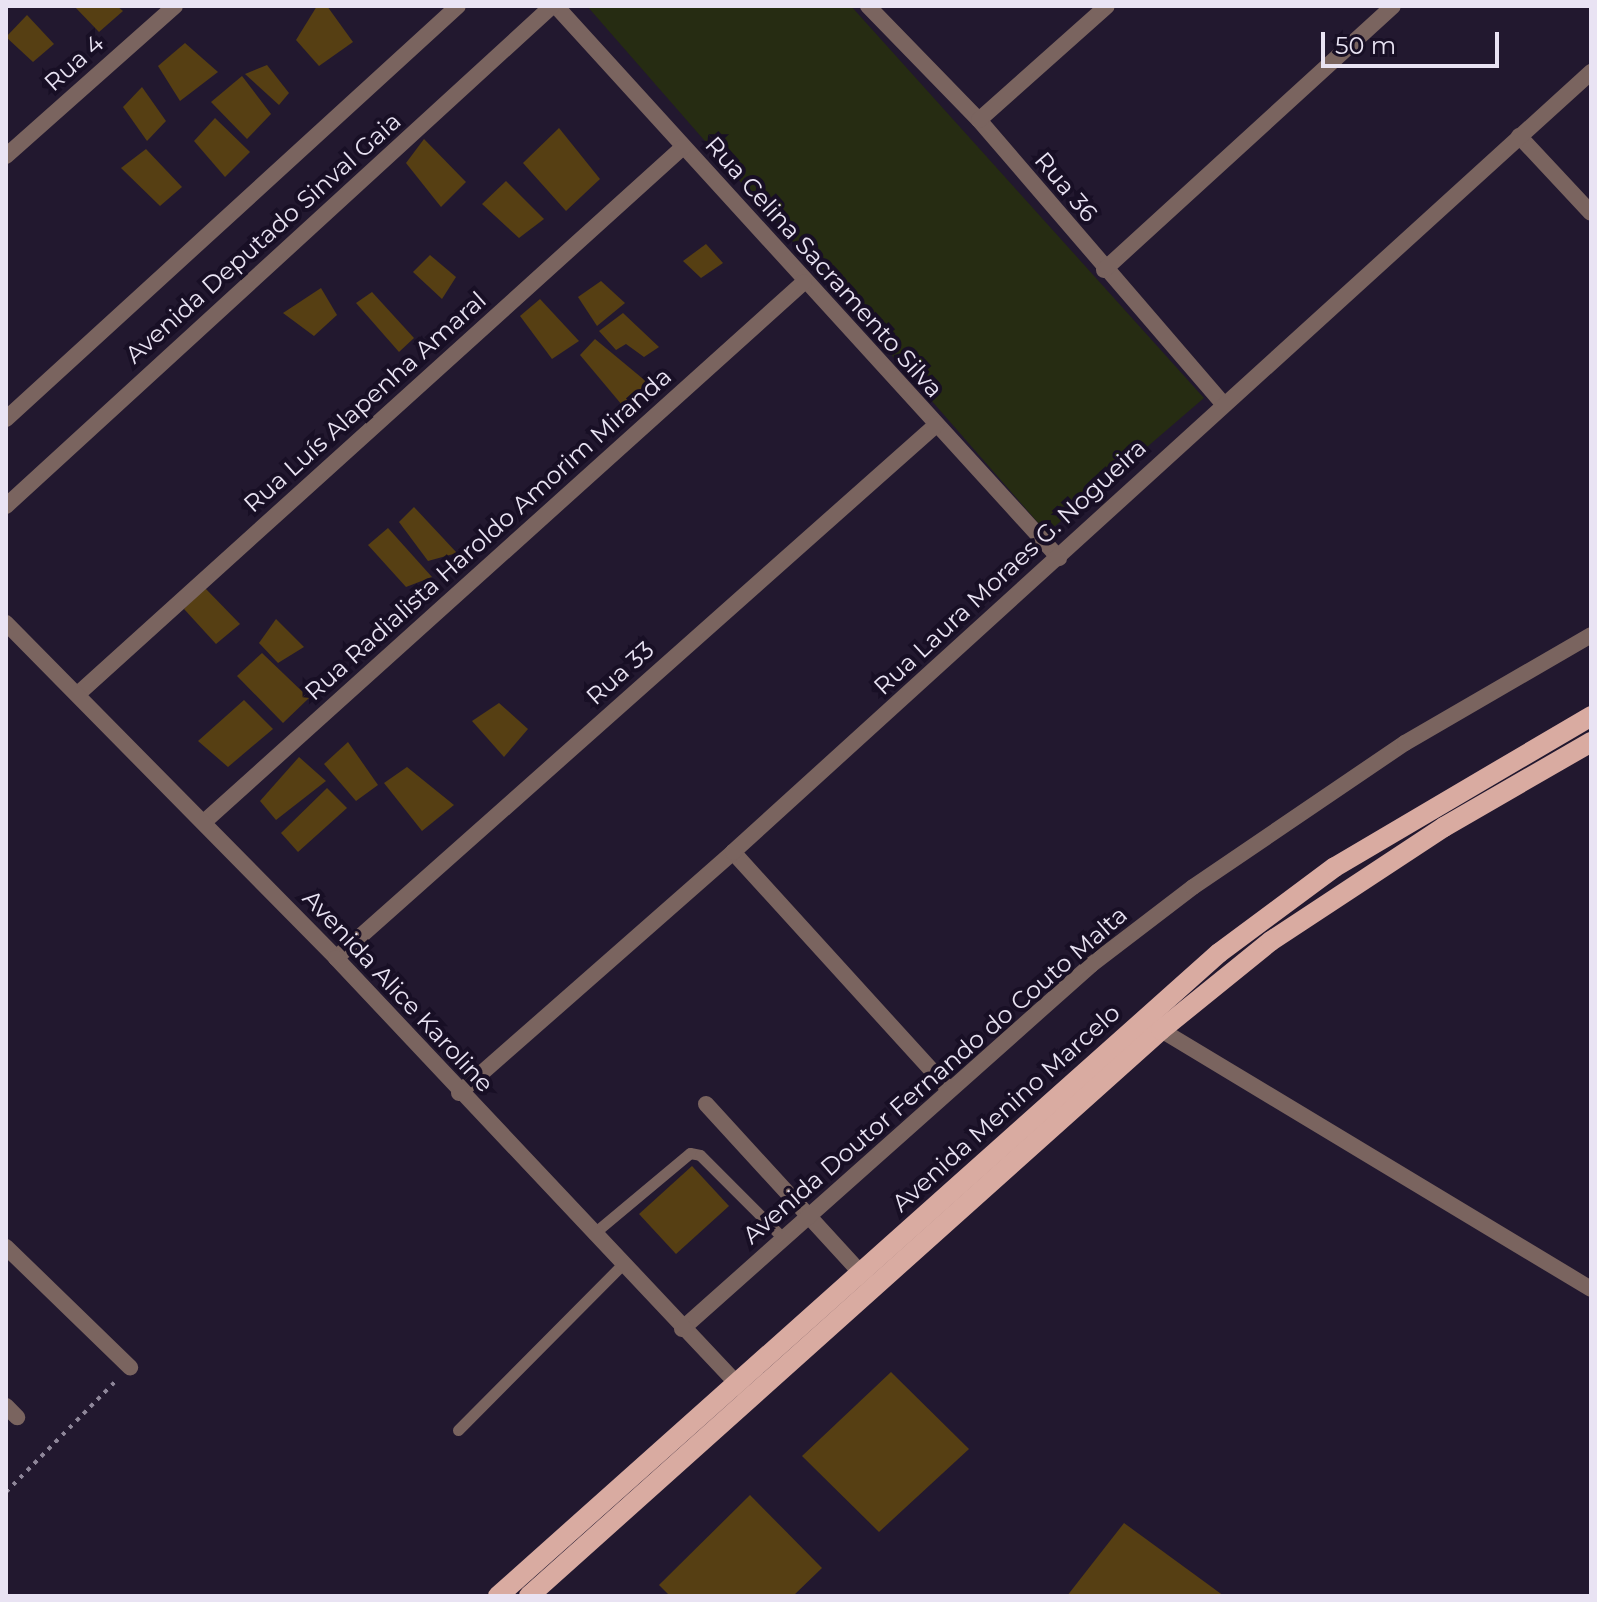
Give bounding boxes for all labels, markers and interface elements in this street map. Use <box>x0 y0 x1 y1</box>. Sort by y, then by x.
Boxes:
scale bar <box>1325 16 1503 66</box>
street label: Rua 4 <box>38 29 110 97</box>
text: 50 m <box>1335 31 1396 60</box>
street label: Avenida Deputado Sinval Gaia <box>119 107 407 369</box>
street label: Rua Celina Sacramento Silva <box>699 131 949 403</box>
street label: Rua 36 <box>1029 146 1103 228</box>
street label: Rua Luís Alapenha Amaral <box>238 286 492 518</box>
street label: Rua Radialista Haroldo Amorim Miranda <box>299 362 677 706</box>
street label: Rua Laura Moraes G. Nogueira <box>868 433 1152 701</box>
street label: Rua 33 <box>580 635 660 711</box>
street label: Avenida Alice Karoline <box>297 884 499 1098</box>
street label: Avenida Doutor Fernando do Couto Malta <box>737 900 1133 1250</box>
street label: Avenida Menino Marcelo <box>886 998 1126 1218</box>

